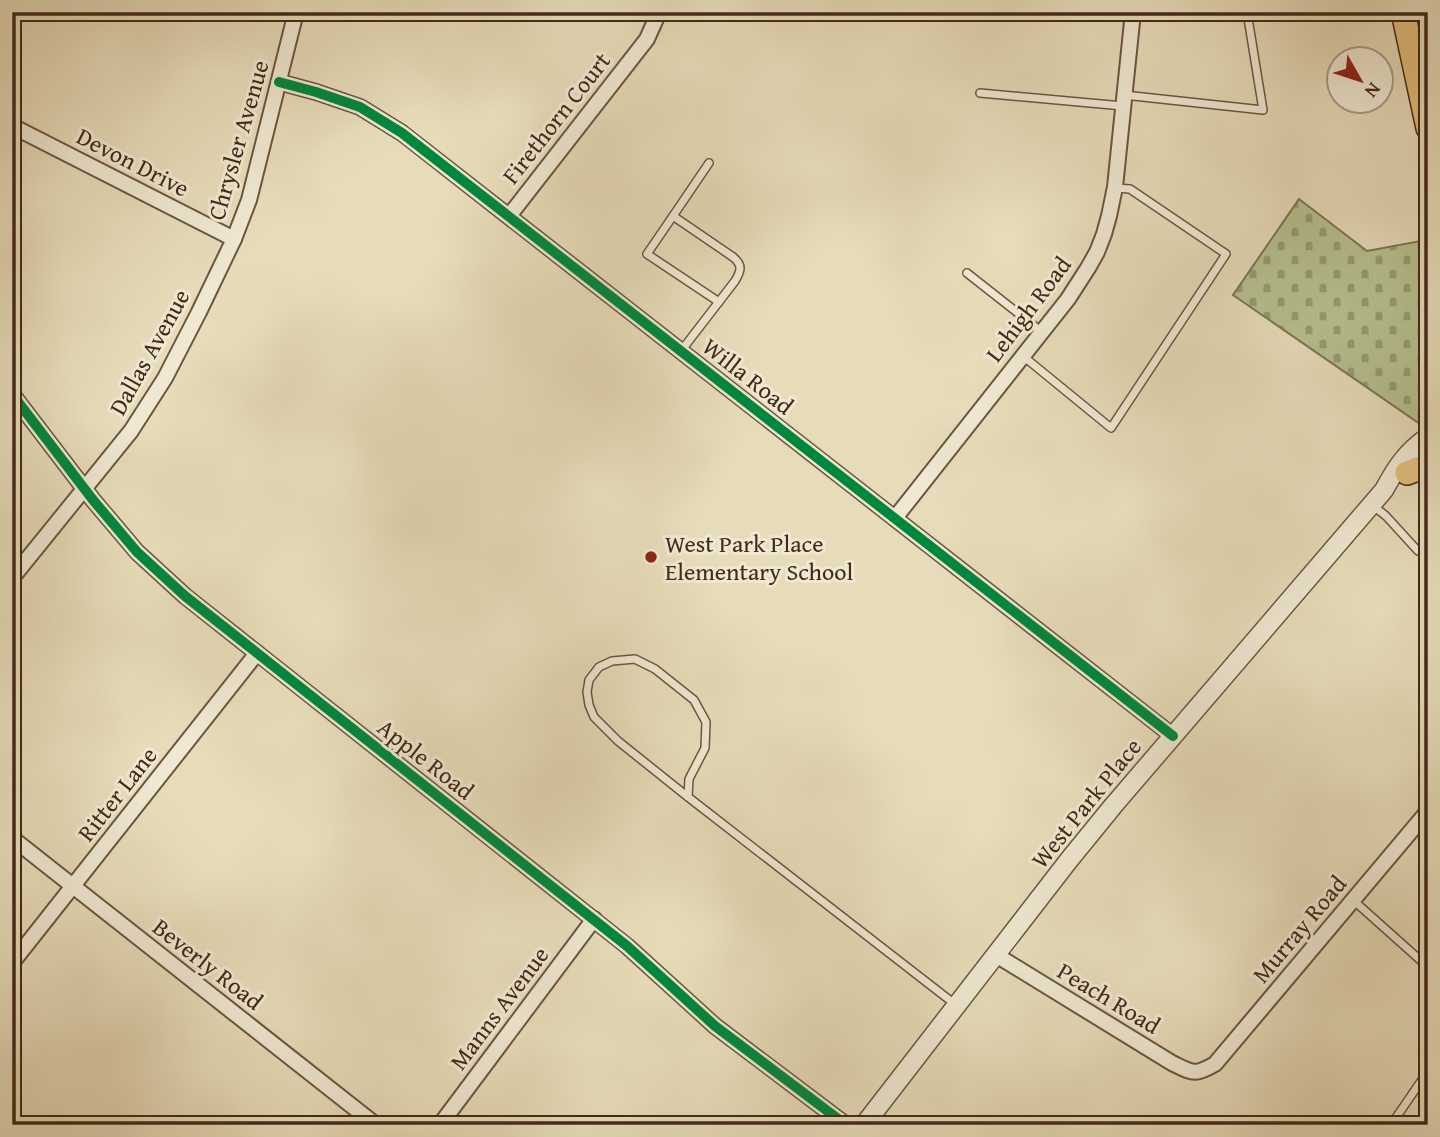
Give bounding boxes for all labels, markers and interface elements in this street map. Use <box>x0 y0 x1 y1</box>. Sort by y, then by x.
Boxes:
street label: Firethorn Court <box>493 44 619 191</box>
north arrow <box>1324 46 1394 116</box>
street label: Chrysler Avenue <box>198 56 278 224</box>
text: N <box>1358 77 1388 105</box>
street label: Devon Drive <box>71 119 195 205</box>
street label: Lehigh Road <box>977 249 1079 369</box>
street label: Dallas Avenue <box>100 283 198 421</box>
street label: Willa Road <box>695 329 801 423</box>
place label: West Park Place Elementary School <box>665 526 853 589</box>
marker: West Park Place Elementary School <box>643 549 659 565</box>
street label: Apple Road <box>370 710 482 808</box>
street label: West Park Place <box>1023 730 1149 876</box>
street label: Ritter Lane <box>69 739 165 849</box>
street label: Murray Road <box>1243 867 1355 990</box>
street label: Beverly Road <box>145 910 271 1018</box>
street label: Manns Avenue <box>441 939 557 1077</box>
street label: Peach Road <box>1051 953 1167 1043</box>

